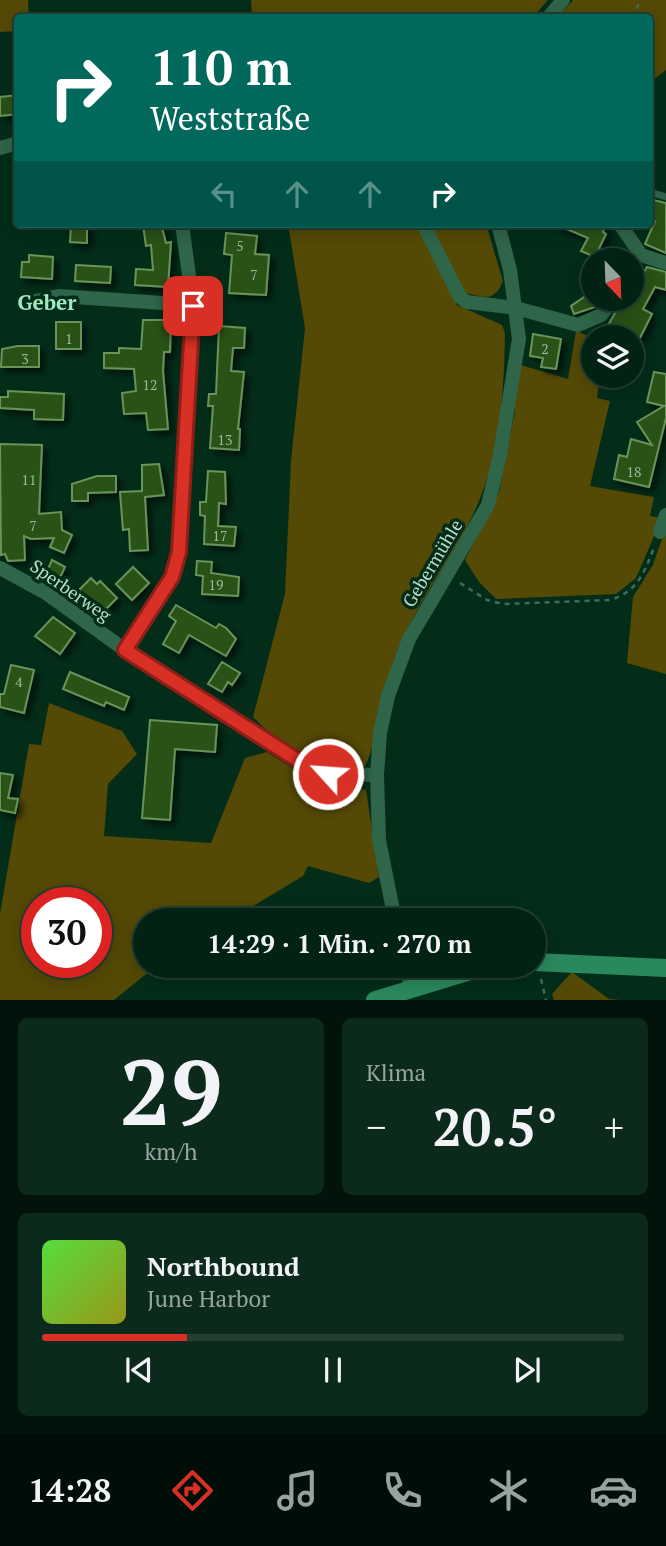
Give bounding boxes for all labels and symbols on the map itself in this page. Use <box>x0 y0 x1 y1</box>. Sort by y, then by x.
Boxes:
house number: 5 <box>236 236 244 255</box>
north arrow <box>581 248 644 312</box>
house number: 7 <box>250 265 258 284</box>
pin <box>163 276 223 336</box>
district label: Geber <box>18 288 76 316</box>
house number: 1 <box>65 329 73 348</box>
house number: 2 <box>541 339 549 358</box>
house number: 3 <box>21 349 29 368</box>
house number: 12 <box>143 375 157 394</box>
house number: 13 <box>218 430 232 449</box>
house number: 18 <box>627 462 641 481</box>
house number: 11 <box>22 470 36 489</box>
street label: Gebermühle <box>396 515 468 611</box>
house number: 7 <box>29 516 37 535</box>
house number: 17 <box>213 526 227 545</box>
street label: Sperberweg <box>26 553 116 627</box>
house number: 19 <box>209 575 223 594</box>
house number: 4 <box>15 672 23 691</box>
position arrow <box>291 737 365 811</box>
speed limit sign: 30 <box>21 887 112 978</box>

